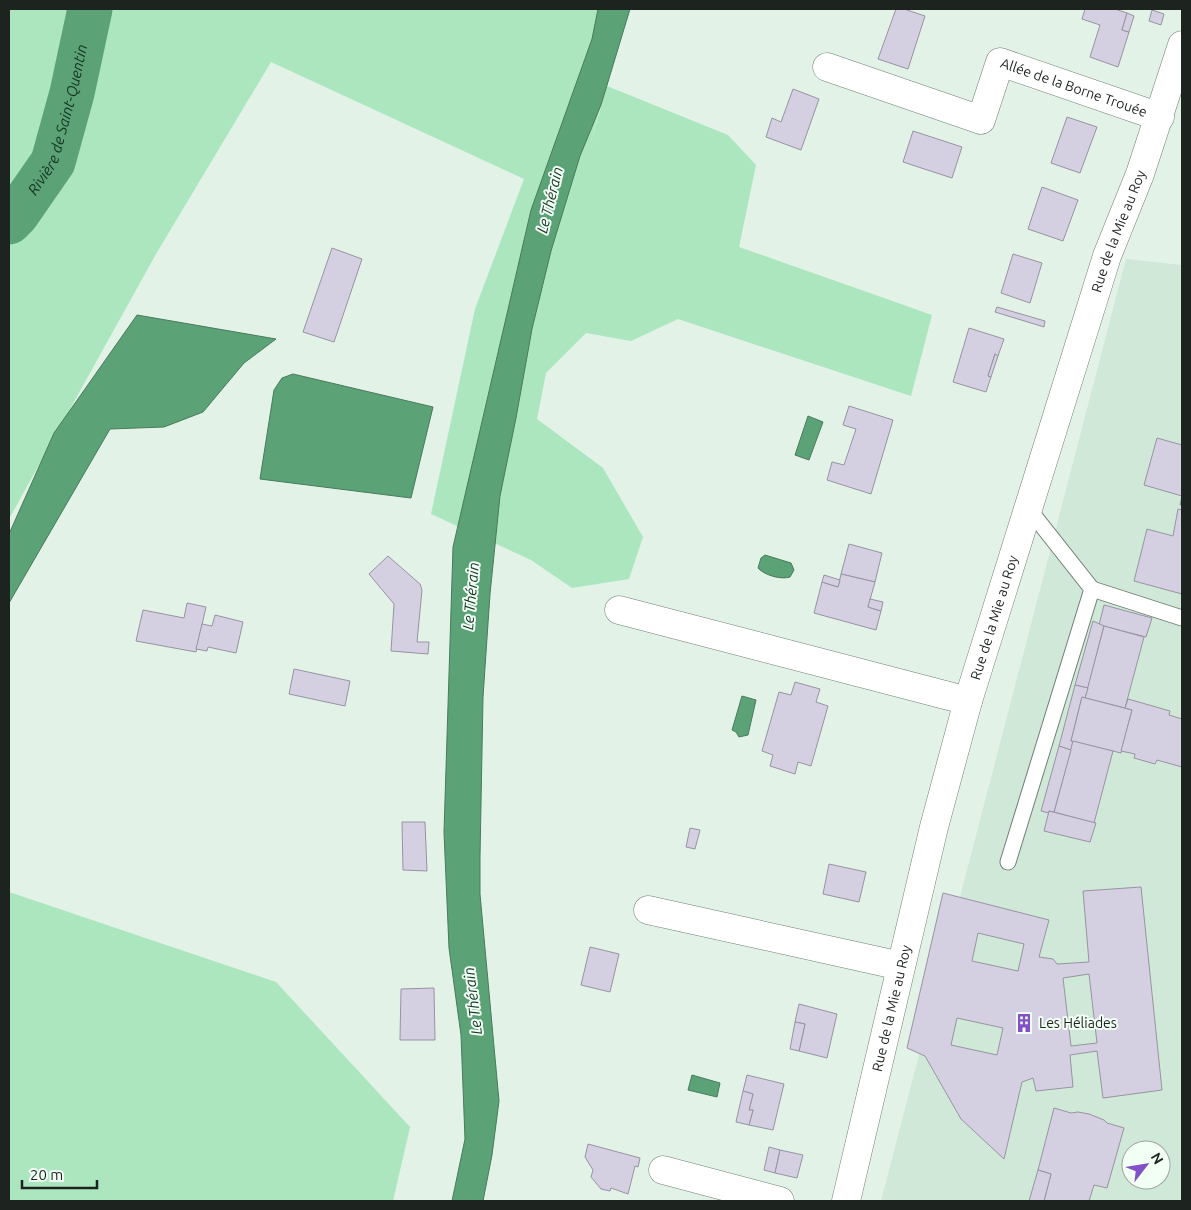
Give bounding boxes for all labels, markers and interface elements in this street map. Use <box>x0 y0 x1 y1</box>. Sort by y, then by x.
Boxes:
water label: Rivière de Saint-Quentin <box>24 43 90 198</box>
street label: Allée de la Borne Trouée <box>998 55 1149 120</box>
water label: Le Thérain <box>533 165 566 235</box>
street label: Rue de la Mie au Roy <box>1088 168 1149 294</box>
street label: Rue de la Mie au Roy <box>967 553 1021 682</box>
water label: Le Thérain <box>459 561 482 630</box>
street label: Rue de la Mie au Roy <box>869 943 914 1073</box>
water label: Le Thérain <box>460 966 485 1036</box>
building icon: Les Héliades <box>1013 1012 1035 1034</box>
place label: Les Héliades <box>1039 1015 1117 1031</box>
north arrow <box>1121 1140 1171 1190</box>
text: N <box>1148 1150 1167 1167</box>
scale bar <box>22 1158 98 1190</box>
text: 20 m <box>30 1166 63 1183</box>

